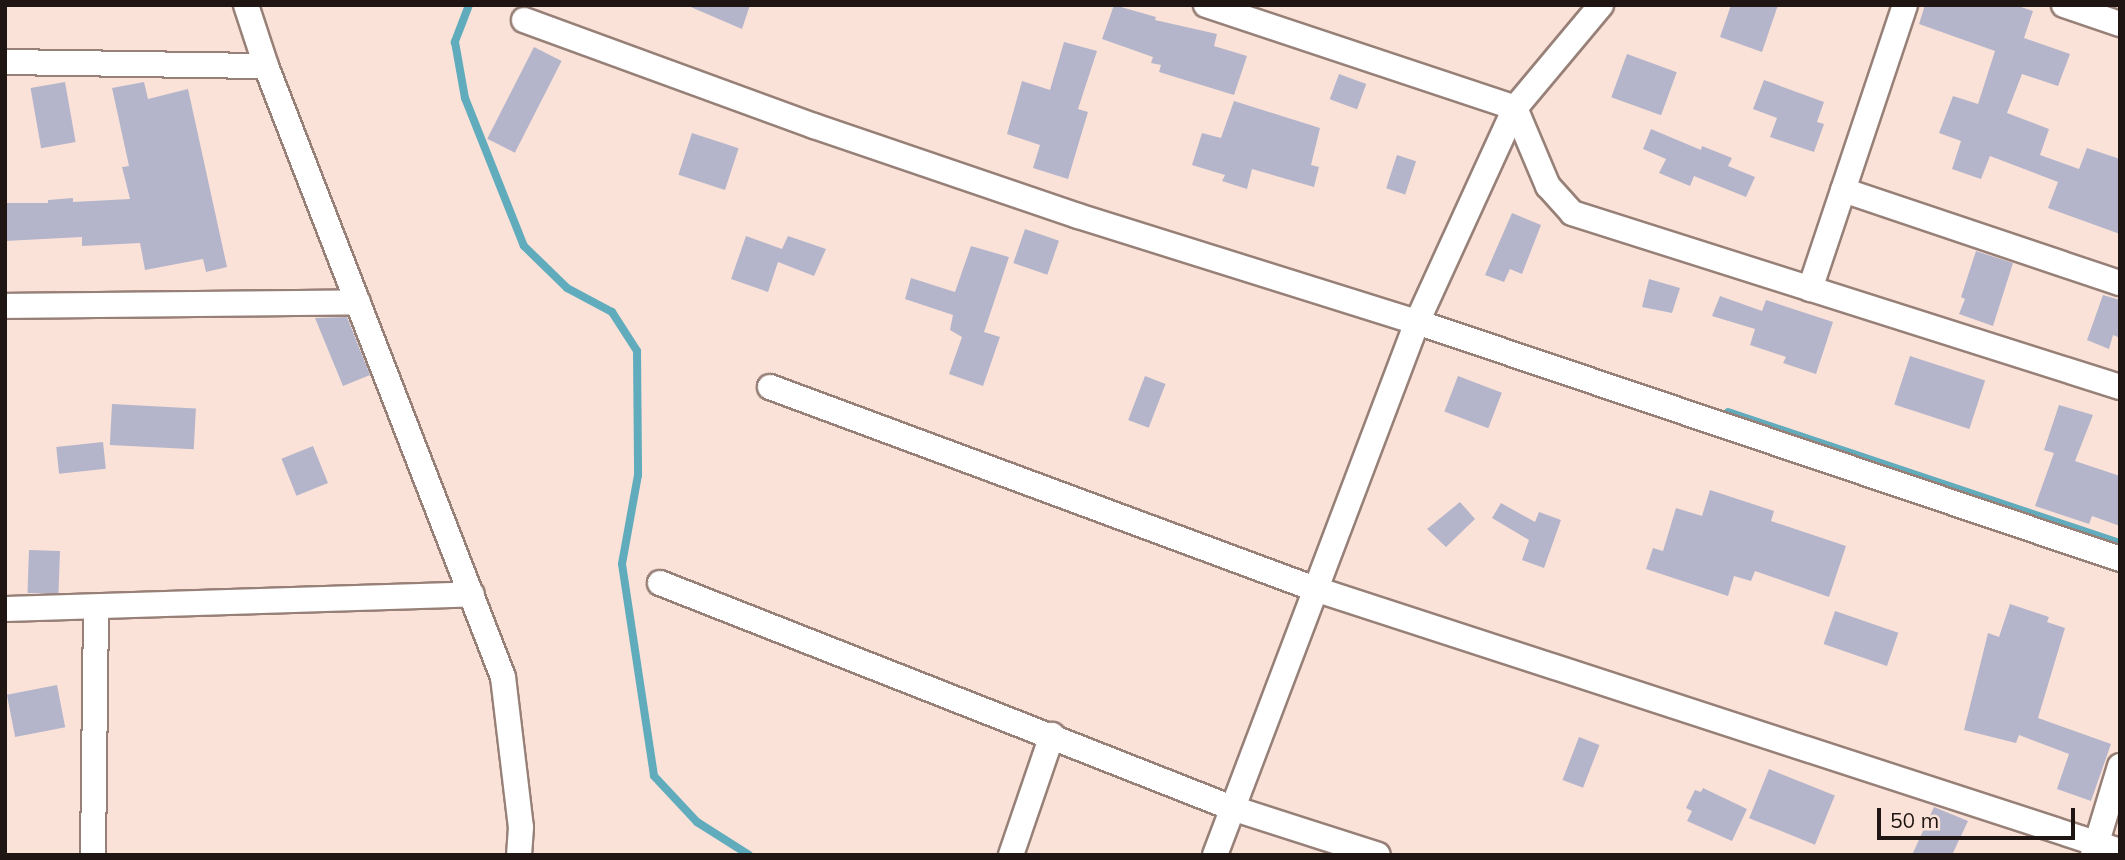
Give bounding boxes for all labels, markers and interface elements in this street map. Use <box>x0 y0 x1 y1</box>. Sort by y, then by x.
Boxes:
scale bar <box>1880 794 2078 838</box>
text: 50 m <box>1890 807 1939 833</box>

